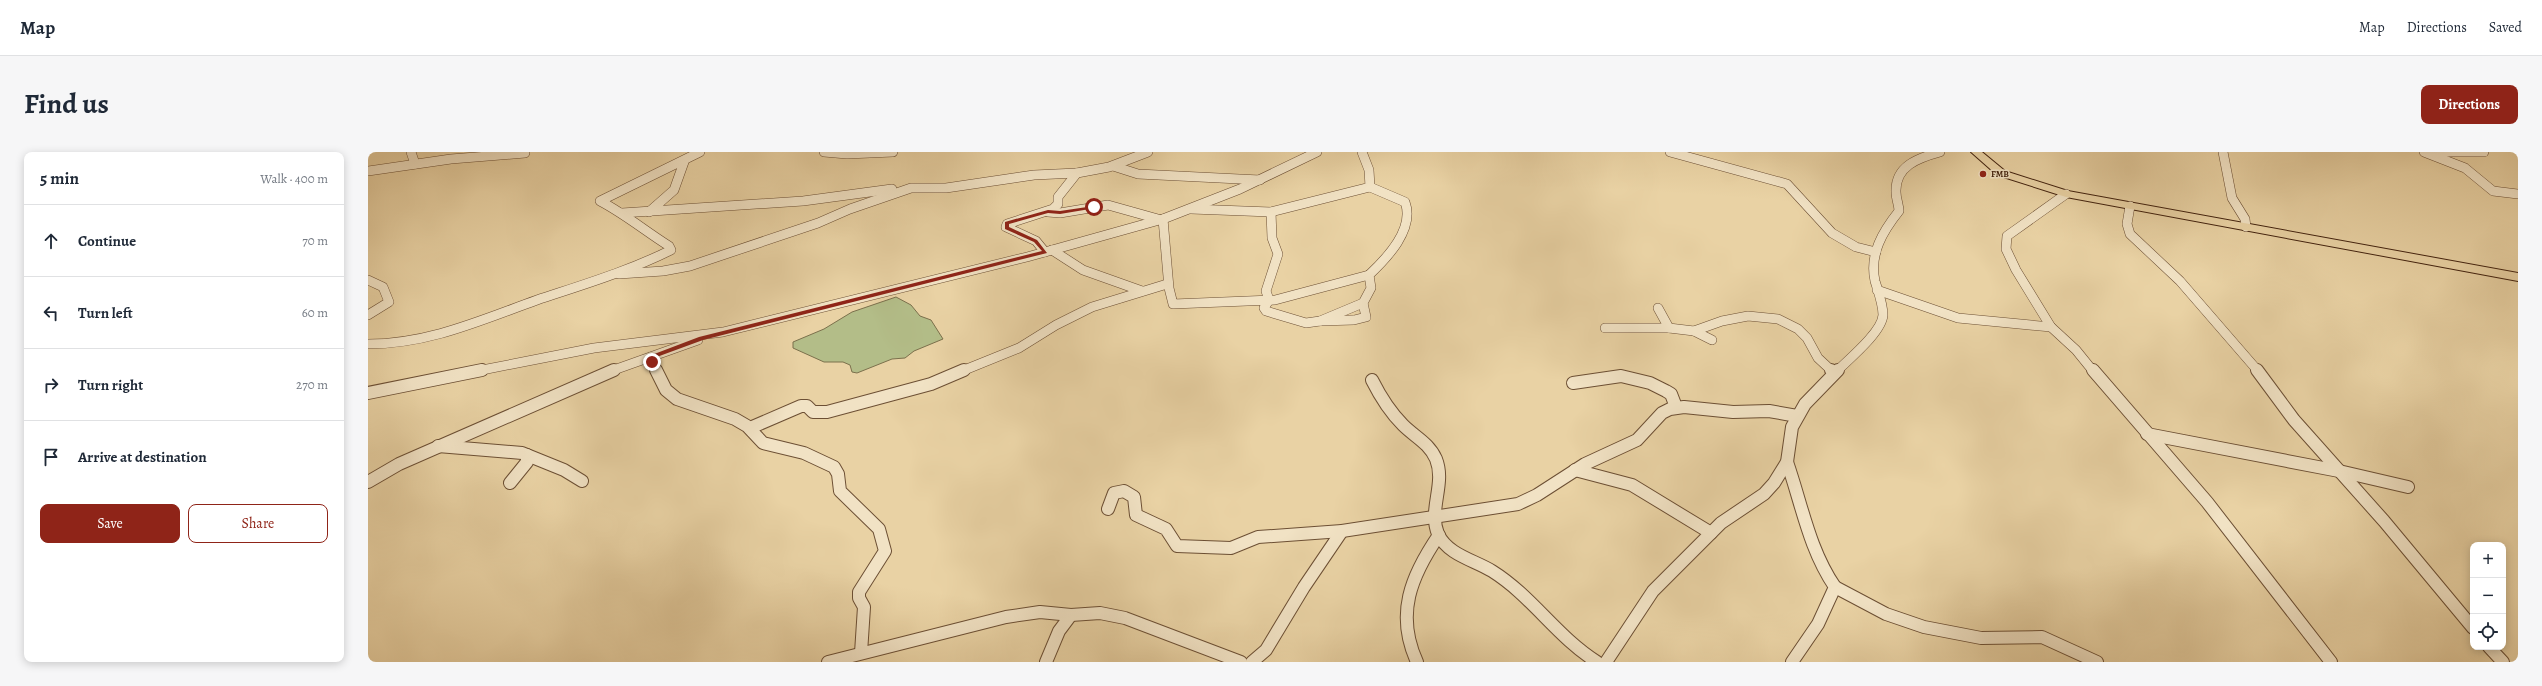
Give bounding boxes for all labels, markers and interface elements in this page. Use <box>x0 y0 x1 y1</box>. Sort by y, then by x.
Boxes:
text: Map <box>20 15 55 41</box>
text: Map <box>2359 18 2385 37</box>
text: Directions <box>2407 18 2467 37</box>
text: Saved <box>2489 18 2522 37</box>
text: Find us <box>24 85 109 123</box>
button: Directions <box>2421 85 2518 124</box>
text: 5 min <box>40 167 79 190</box>
place label: FMB <box>1991 168 2009 180</box>
marker: FMB <box>1978 169 1988 179</box>
text: Walk · 400 m <box>260 170 328 187</box>
route start <box>1085 198 1103 216</box>
icon: ahead <box>40 230 62 252</box>
text: Continue <box>78 231 136 251</box>
text: 70 m <box>302 232 328 249</box>
icon: left <box>40 302 62 324</box>
text: Turn left <box>78 303 133 323</box>
text: 60 m <box>302 304 328 321</box>
route end <box>643 353 661 371</box>
icon: right <box>40 374 62 396</box>
text: Turn right <box>78 375 143 395</box>
text: 270 m <box>296 376 328 393</box>
icon: arrive <box>40 446 62 468</box>
text: Arrive at destination <box>78 447 207 467</box>
button: Save <box>40 504 180 543</box>
button: Share <box>188 504 328 543</box>
map controls <box>2470 542 2506 650</box>
button: + <box>2470 542 2506 578</box>
button: − <box>2470 578 2506 614</box>
button: locate <box>2470 614 2506 650</box>

